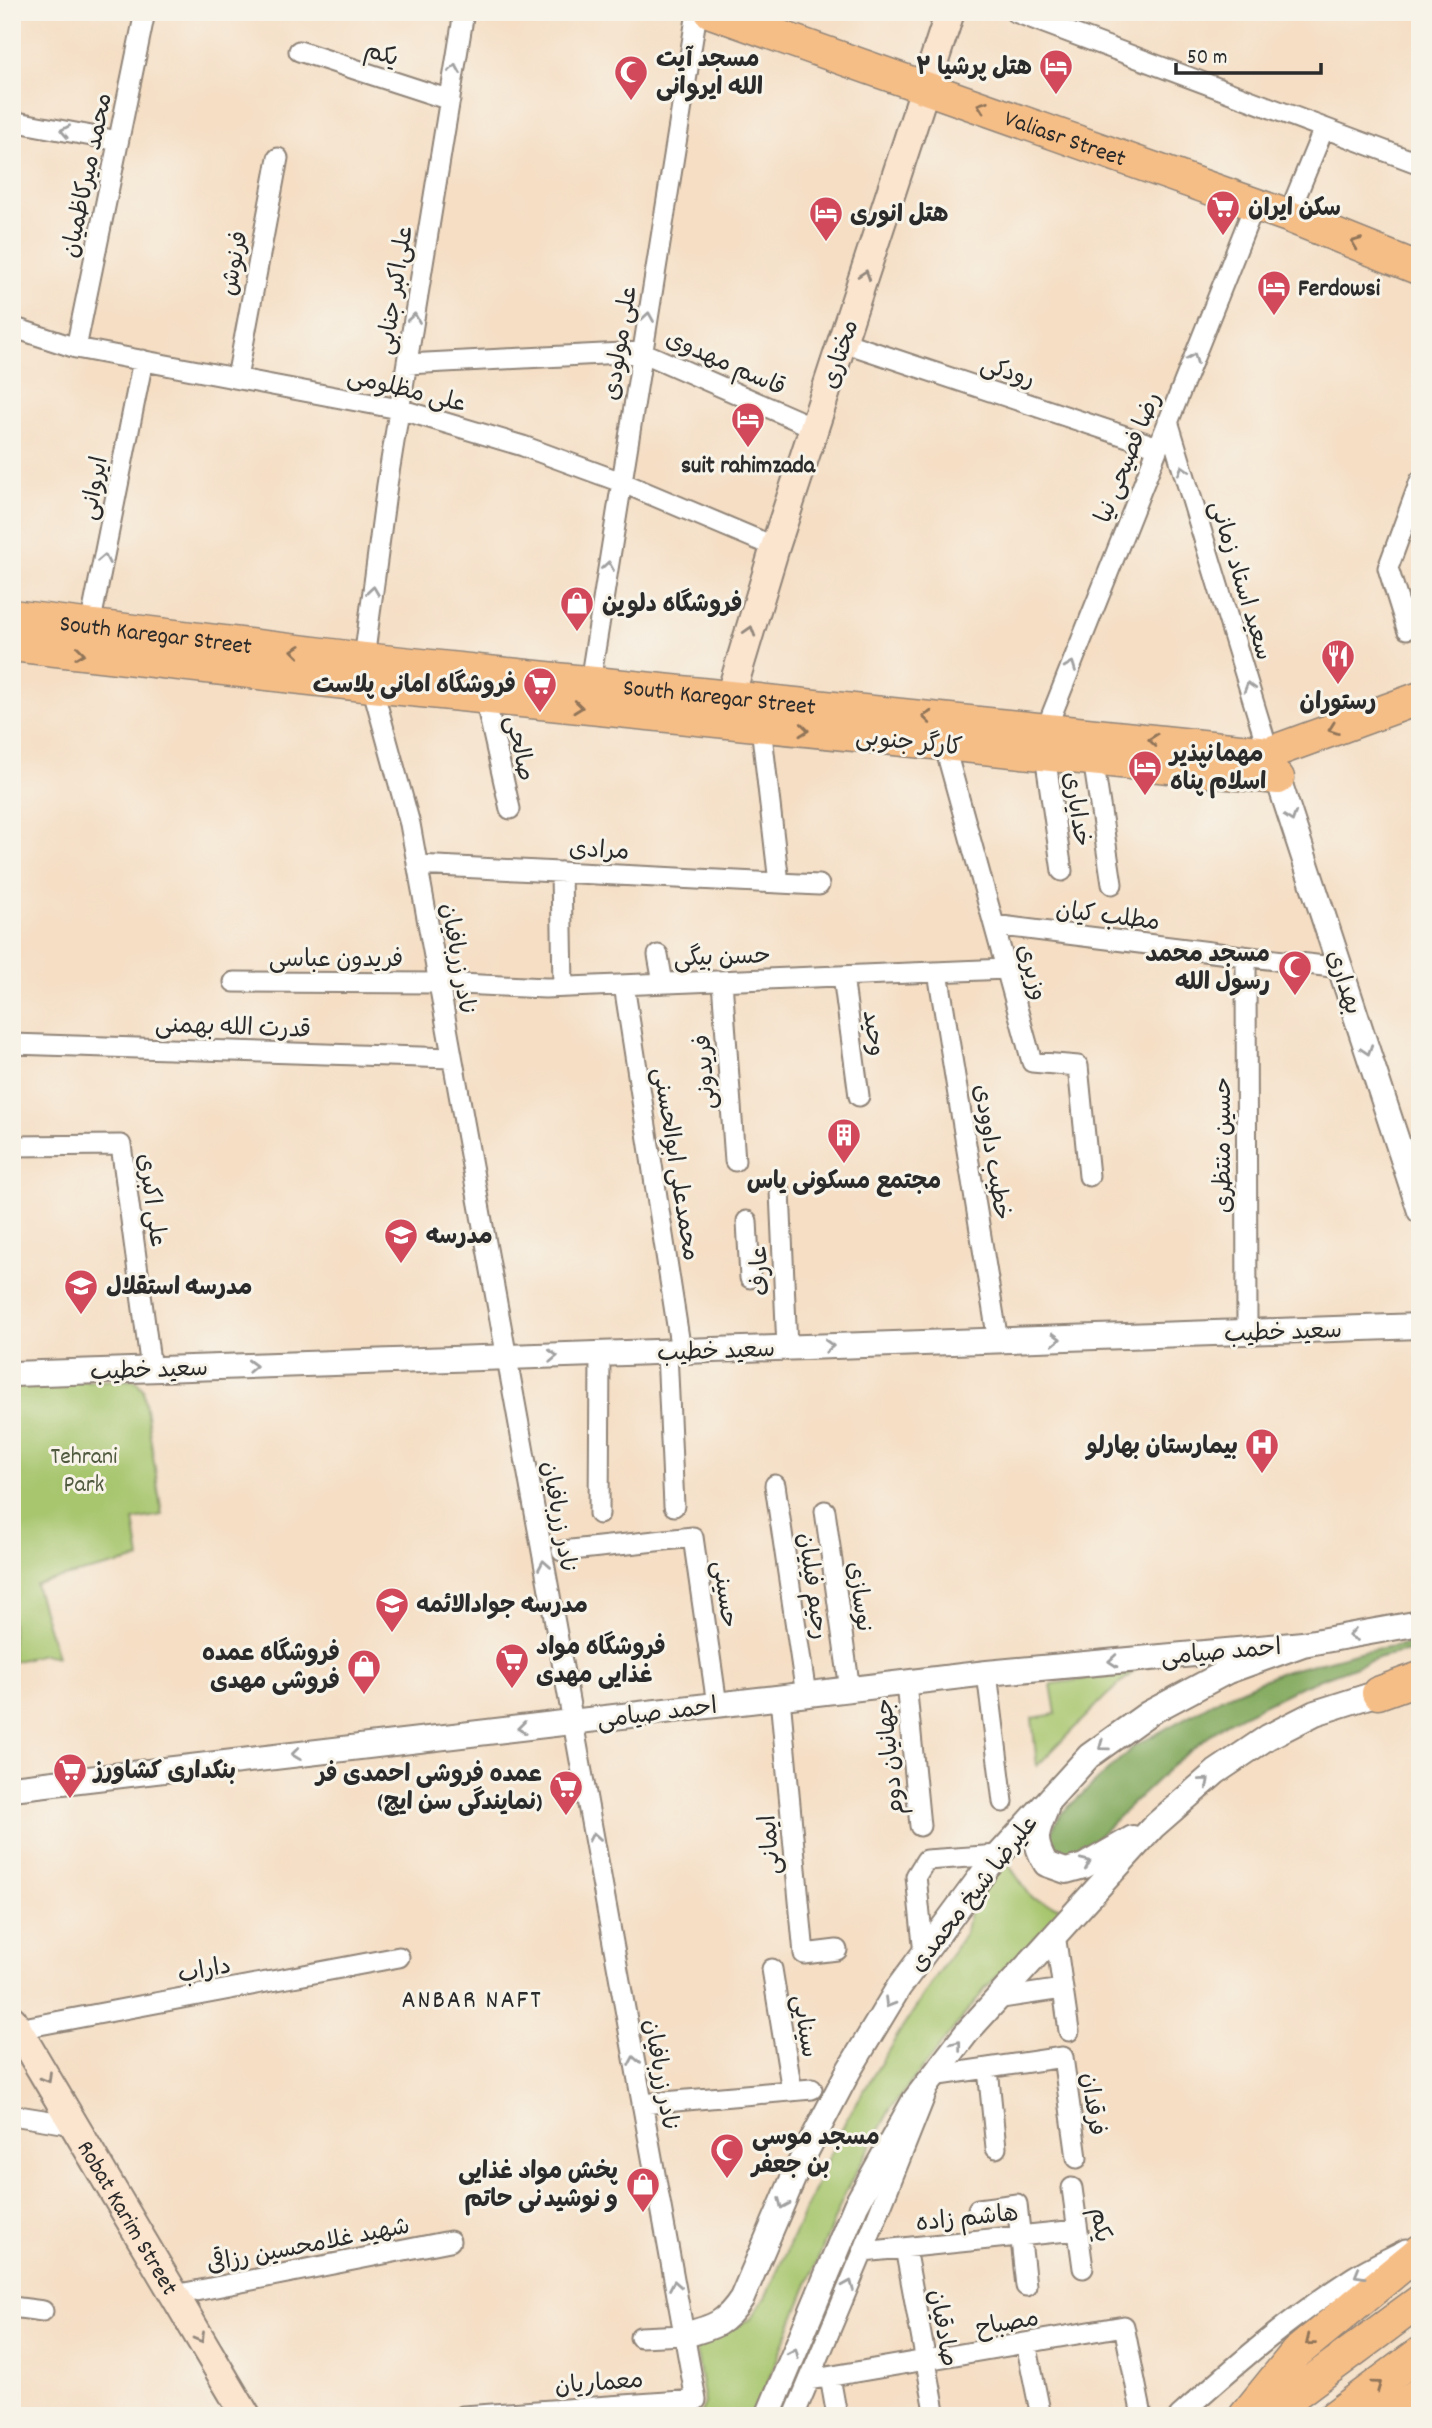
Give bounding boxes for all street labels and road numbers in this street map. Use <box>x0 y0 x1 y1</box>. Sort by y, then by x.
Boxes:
street label: یکم <box>360 34 402 77</box>
street label: محمد میرکاظمیان <box>55 90 123 261</box>
street label: Valiasr Street <box>999 103 1130 177</box>
street label: علی‌اکبر جنابی <box>370 224 424 357</box>
street label: فرنوش <box>213 228 259 299</box>
street label: علی مولودی <box>596 284 648 403</box>
street label: مختاری <box>815 316 869 394</box>
street label: قاسم مهدوی <box>659 323 790 406</box>
street label: رودکی <box>976 349 1039 399</box>
street label: علی مظلومی <box>343 361 469 423</box>
street label: رضا فصیحی نیا <box>1088 387 1172 529</box>
street label: ایروانی <box>73 454 119 523</box>
street label: سعید استاد زمانی <box>1199 497 1280 665</box>
street label: South Karegar Street <box>58 608 254 665</box>
street label: South Karegar Street <box>621 672 817 726</box>
street label: صالحی <box>495 713 542 785</box>
street label: کارگر جنوبی <box>854 721 964 766</box>
street label: خدایاری <box>1052 770 1098 849</box>
street label: مرادی <box>568 833 630 871</box>
street label: مطلب کیان <box>1054 895 1162 941</box>
street label: نادر زربافیان <box>429 901 483 1018</box>
street label: حسن بیگی <box>673 940 771 978</box>
street label: وزیری <box>1006 941 1054 1005</box>
street label: فریدون عباسی <box>269 944 403 978</box>
street label: بهداری <box>1316 946 1369 1020</box>
street label: وحید <box>852 1008 892 1059</box>
street label: قدرت الله بهمنی <box>154 1009 311 1049</box>
street label: فریدونی <box>687 1033 727 1111</box>
street label: محمدعلی ابوالحسنی <box>642 1065 706 1264</box>
street label: حسین منتظری <box>1208 1077 1242 1213</box>
street label: خطیب داوودی <box>963 1082 1018 1223</box>
street label: علی اکبری <box>127 1151 173 1249</box>
street label: عارف <box>744 1245 780 1297</box>
street label: سعید خطیب <box>1223 1315 1343 1353</box>
street label: سعید خطیب <box>656 1334 776 1372</box>
street label: سعید خطیب <box>89 1353 209 1391</box>
street label: نادر زربافیان <box>530 1459 584 1576</box>
street label: رحیم فیلیان <box>787 1531 835 1642</box>
street label: حسینی <box>702 1559 745 1630</box>
street label: نوسازی <box>836 1560 880 1635</box>
street label: احمد صیامی <box>1160 1632 1283 1676</box>
street label: احمد صیامی <box>595 1691 719 1739</box>
street label: جهانیان دوم <box>869 1696 915 1817</box>
street label: علیرضا شیخ محمدی <box>903 1809 1048 1981</box>
street label: ایمانی <box>752 1813 792 1876</box>
street label: داراب <box>175 1950 234 1994</box>
street label: سینایی <box>781 1993 825 2060</box>
street label: نادر زربافیان <box>632 2017 686 2134</box>
street label: فرقدان <box>1070 2071 1112 2138</box>
street label: Robat Karim Street <box>67 2135 185 2303</box>
street label: هاشم زاده <box>914 2198 1020 2242</box>
street label: یکم <box>1080 2206 1118 2244</box>
street label: شهید غلامحسین رزاقی <box>204 2210 413 2283</box>
street label: صادقیان <box>918 2287 965 2370</box>
street label: مصباح <box>973 2303 1042 2347</box>
street label: معماریان <box>554 2365 645 2405</box>

